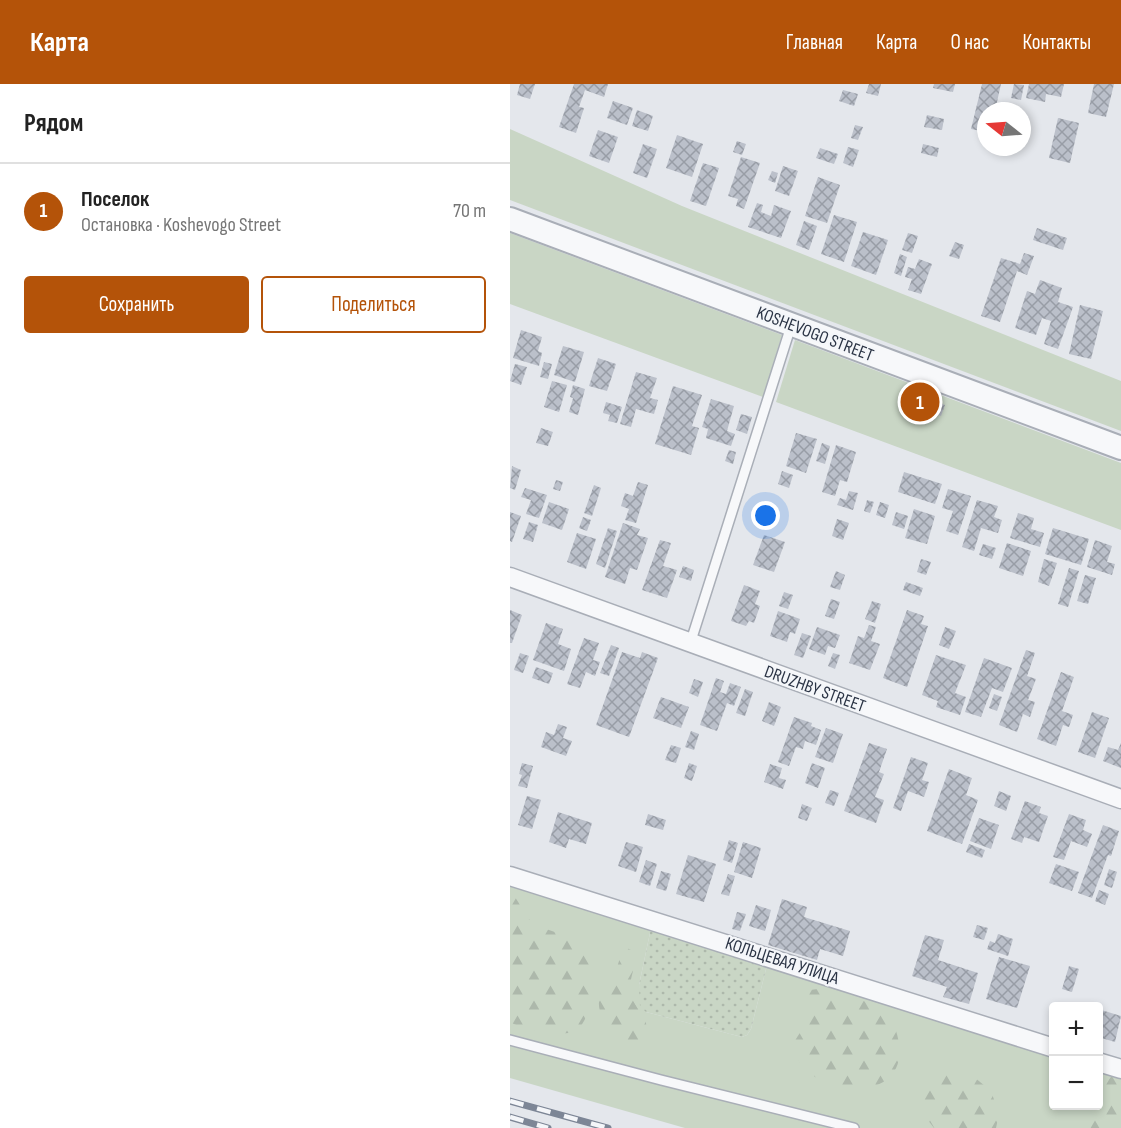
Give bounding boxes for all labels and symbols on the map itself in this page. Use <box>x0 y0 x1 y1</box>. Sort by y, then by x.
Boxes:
north arrow <box>977 102 1031 156</box>
street label: KOSHEVOGO STREET <box>753 302 877 366</box>
pin: 1 <box>900 380 940 424</box>
your location <box>751 501 780 530</box>
street label: DRUZHBY STREET <box>762 661 868 717</box>
street label: КОЛЬЦЕВАЯ УЛИЦА <box>723 933 842 989</box>

